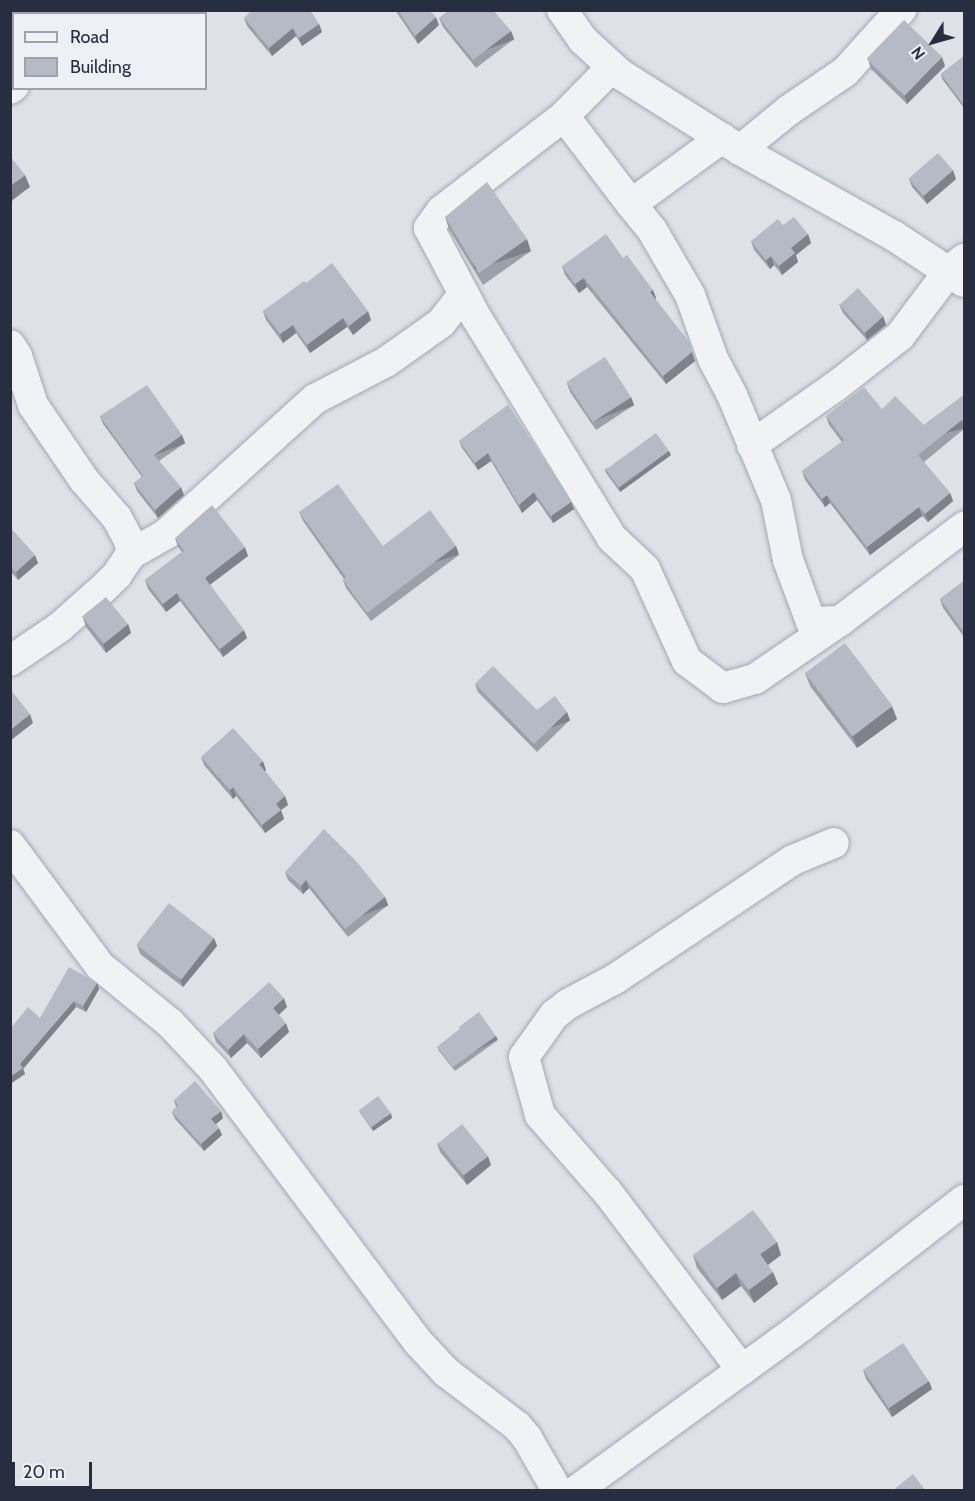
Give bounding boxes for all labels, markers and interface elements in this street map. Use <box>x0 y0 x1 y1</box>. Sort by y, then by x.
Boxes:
legend <box>12 12 207 90</box>
north arrow <box>903 12 963 72</box>
text: Road <box>70 26 109 48</box>
text: N <box>907 43 929 63</box>
text: Building <box>70 56 131 78</box>
scale bar <box>15 1450 94 1488</box>
text: 20 m <box>23 1461 65 1483</box>

